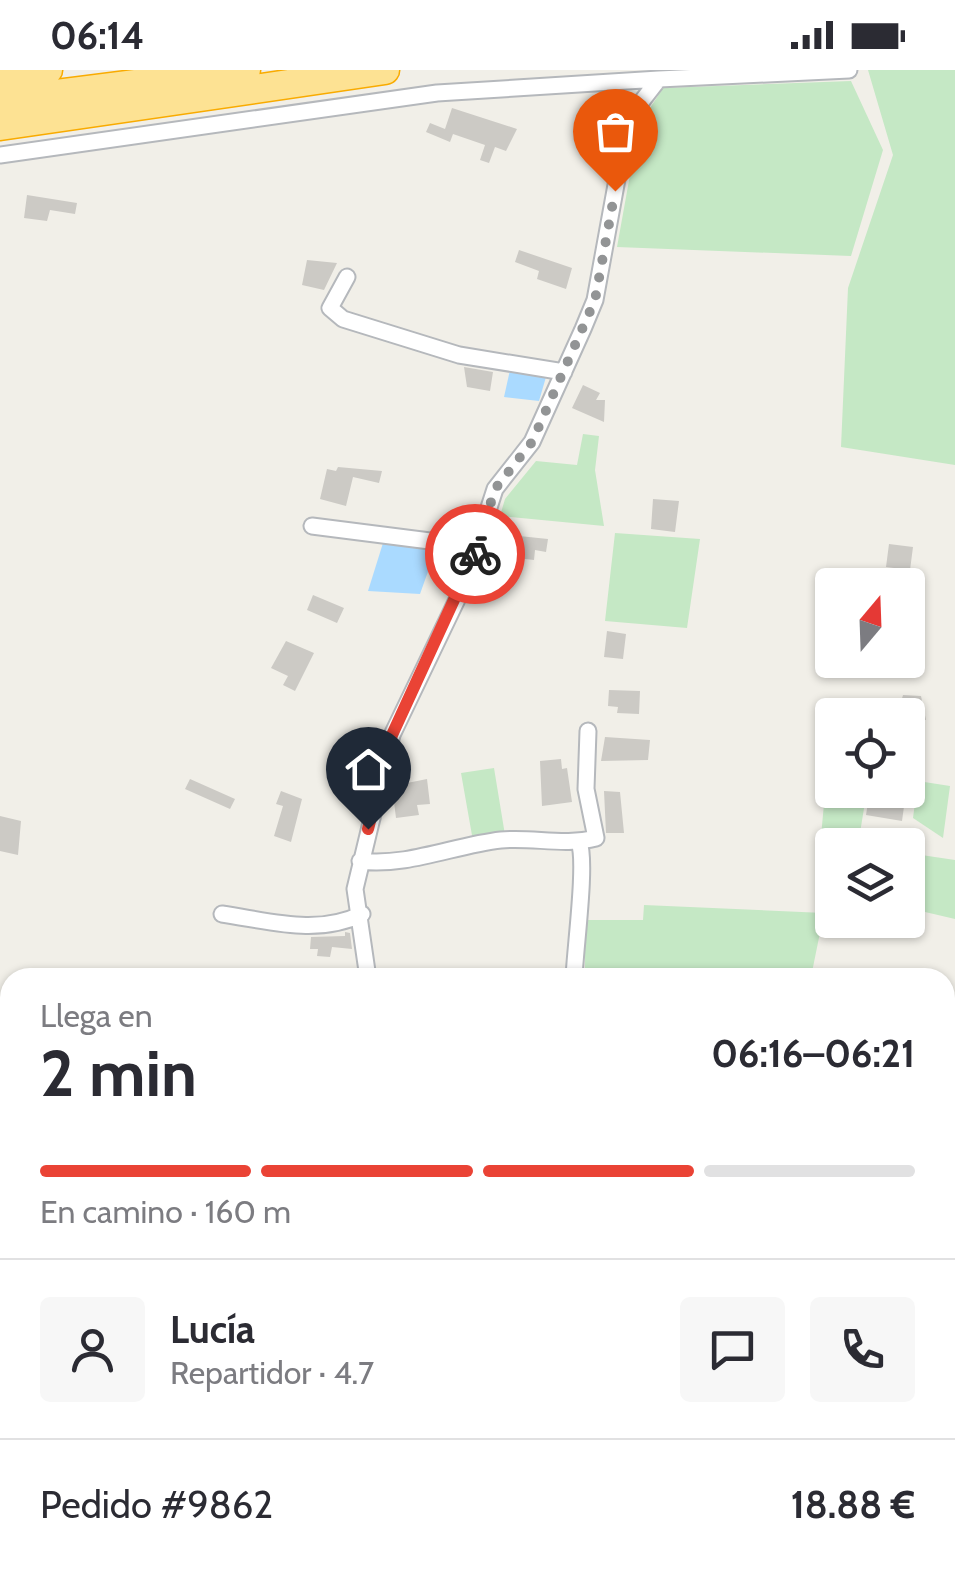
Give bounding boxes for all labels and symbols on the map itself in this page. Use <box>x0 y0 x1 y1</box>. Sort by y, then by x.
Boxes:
pin <box>573 89 658 192</box>
courier <box>425 504 525 604</box>
north arrow <box>815 568 925 678</box>
pin <box>326 727 411 830</box>

